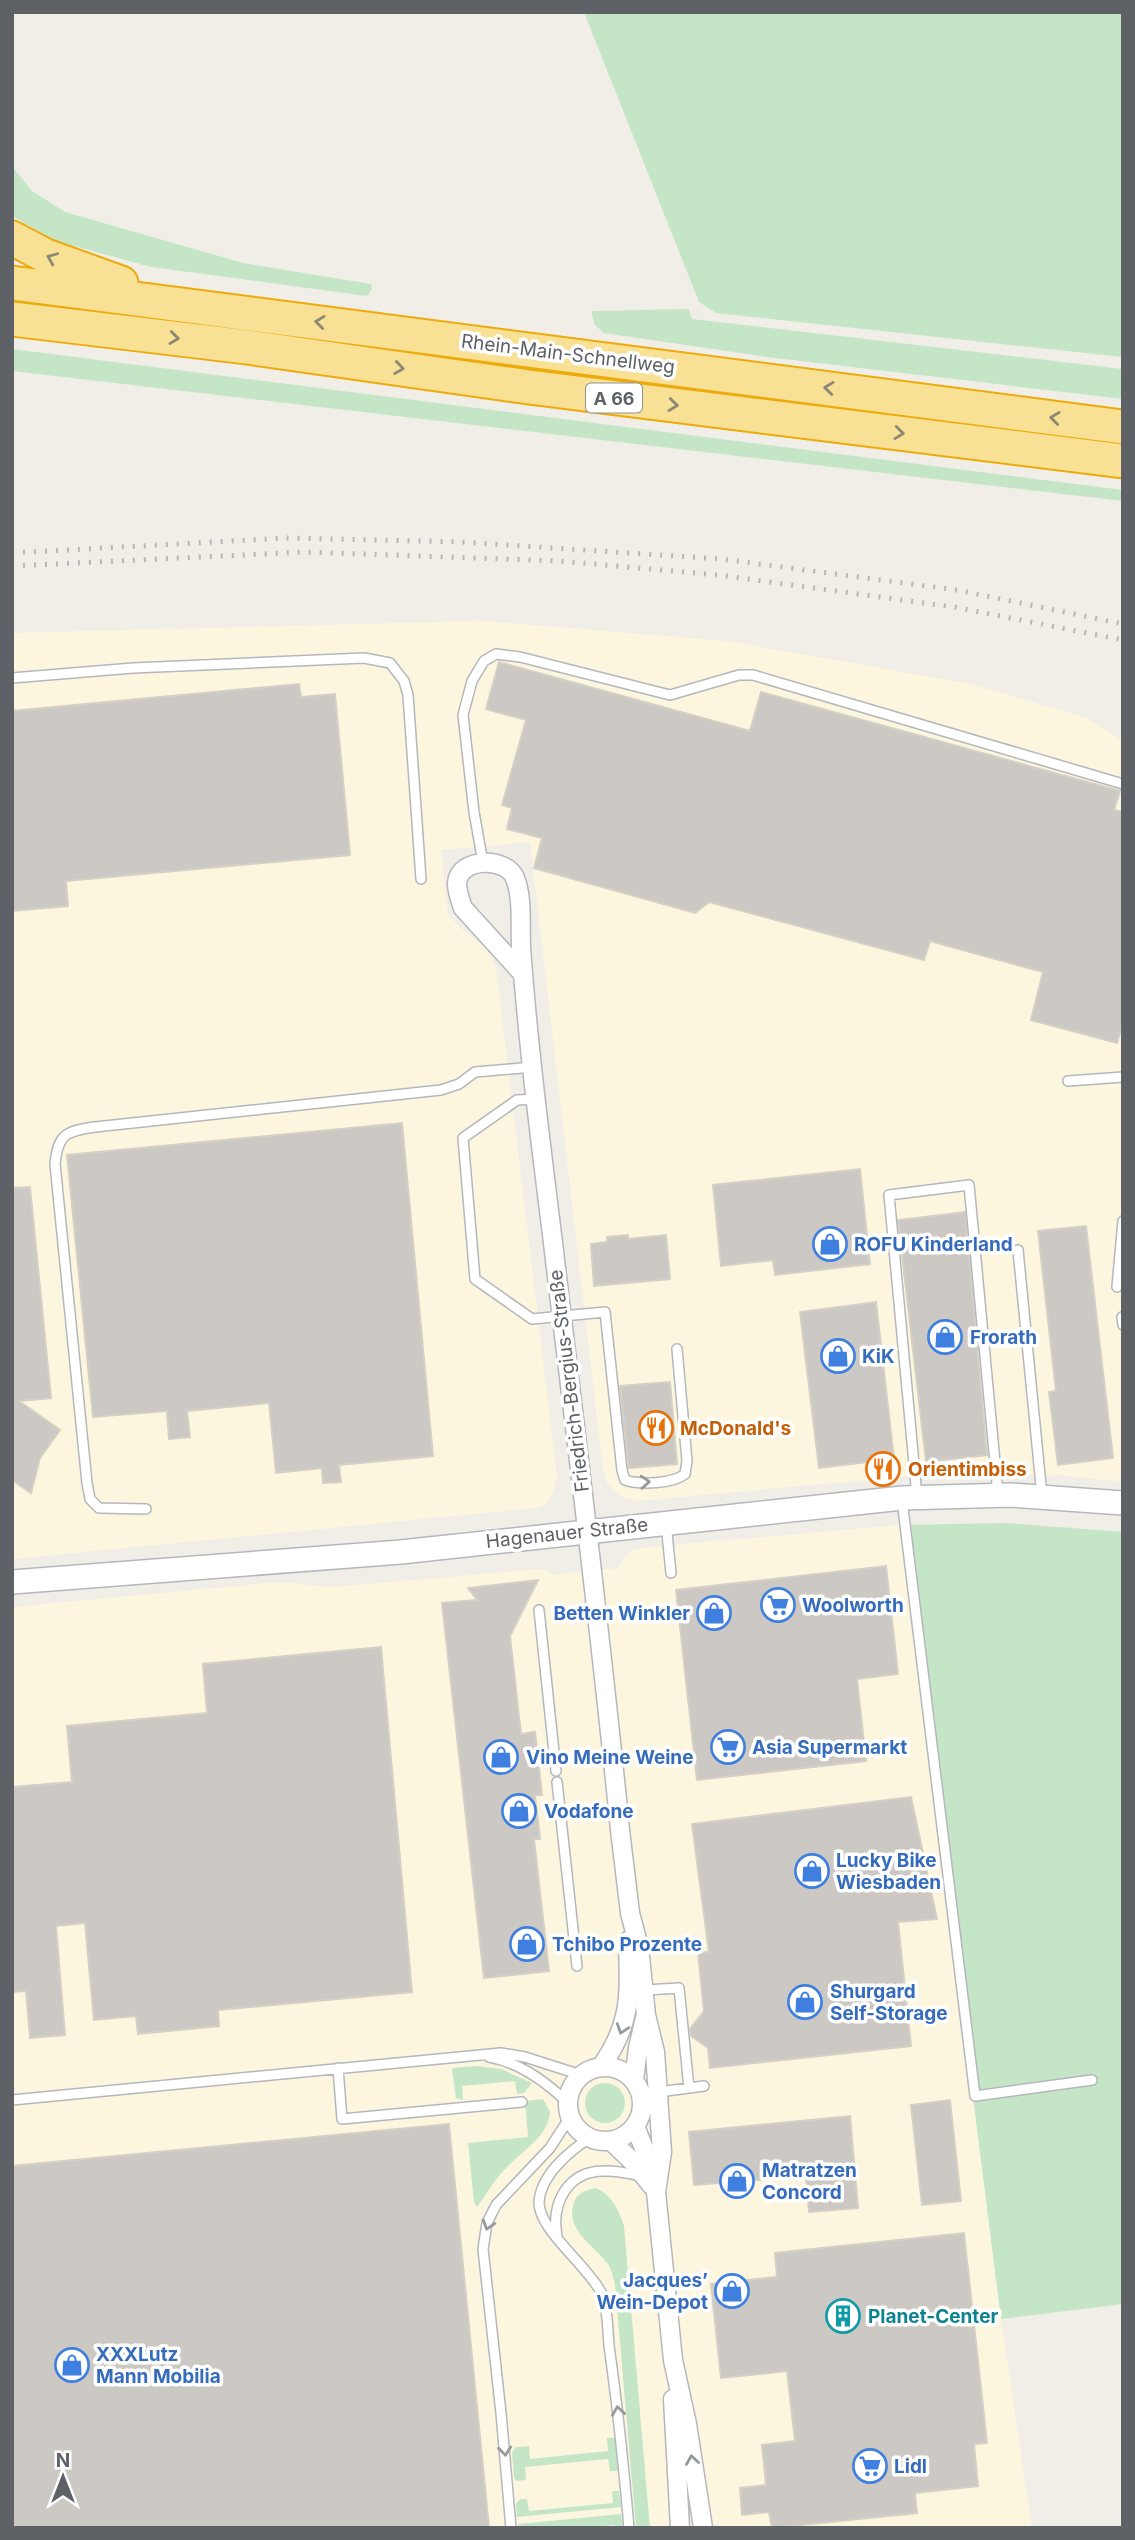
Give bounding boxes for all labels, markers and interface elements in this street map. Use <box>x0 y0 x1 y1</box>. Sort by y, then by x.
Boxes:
one-way arrow <box>47 252 59 266</box>
one-way arrow <box>314 315 326 330</box>
street label: Rhein-Main-Schnellweg <box>460 329 676 379</box>
one-way arrow <box>168 330 180 345</box>
one-way arrow <box>393 361 405 376</box>
one-way arrow <box>824 381 835 396</box>
road number: A 66 <box>586 384 642 412</box>
one-way arrow <box>667 397 679 412</box>
one-way arrow <box>1049 410 1061 425</box>
one-way arrow <box>893 426 905 441</box>
shop icon: ROFU Kinderland <box>811 1225 849 1263</box>
place label: ROFU Kinderland <box>854 1233 1013 1256</box>
street label: Friedrich-Bergius-Straße <box>544 1268 594 1494</box>
shop icon: Frorath <box>926 1318 964 1356</box>
place label: Frorath <box>970 1326 1037 1349</box>
shop icon: KiK <box>819 1337 857 1375</box>
place label: KiK <box>862 1345 895 1368</box>
restaurant icon: McDonald's <box>637 1409 675 1447</box>
place label: McDonald's <box>680 1417 791 1440</box>
restaurant icon: Orientimbiss <box>864 1450 902 1488</box>
place label: Orientimbiss <box>908 1458 1027 1481</box>
one-way arrow <box>639 1475 650 1490</box>
street label: Hagenauer Straße <box>485 1513 649 1553</box>
supermarket icon: Woolworth <box>759 1586 797 1624</box>
shop icon: Betten Winkler <box>695 1594 733 1632</box>
place label: Woolworth <box>802 1594 904 1617</box>
place label: Betten Winkler <box>553 1602 690 1625</box>
supermarket icon: Asia Supermarkt <box>709 1728 747 1766</box>
place label: Asia Supermarkt <box>752 1736 907 1759</box>
shop icon: Vino Meine Weine <box>482 1738 520 1776</box>
place label: Vino Meine Weine <box>526 1746 694 1769</box>
shop icon: Vodafone <box>500 1792 538 1830</box>
place label: Vodafone <box>544 1800 634 1823</box>
place label: Lucky Bike Wiesbaden <box>836 1849 941 1894</box>
shop icon: Lucky Bike Wiesbaden <box>793 1852 831 1890</box>
shop icon: Tchibo Prozente <box>508 1925 546 1963</box>
place label: Tchibo Prozente <box>552 1933 702 1956</box>
place label: Shurgard Self-Storage <box>830 1980 948 2025</box>
shop icon: Shurgard Self-Storage <box>786 1983 824 2021</box>
one-way arrow <box>616 2022 630 2035</box>
place label: Matratzen Concord <box>762 2159 857 2204</box>
shop icon: Matratzen Concord <box>718 2162 756 2200</box>
one-way arrow <box>482 2219 497 2231</box>
place label: Jacques’ Wein-Depot <box>596 2269 708 2314</box>
shop icon: Jacques’ Wein-Depot <box>713 2272 751 2310</box>
building icon: Planet-Center <box>824 2297 862 2335</box>
place label: Planet-Center <box>868 2305 998 2328</box>
place label: XXXLutz Mann Mobilia <box>96 2343 221 2388</box>
shop icon: XXXLutz Mann Mobilia <box>53 2346 91 2384</box>
one-way arrow <box>611 2405 626 2417</box>
north arrow <box>28 2442 98 2512</box>
one-way arrow <box>497 2446 512 2457</box>
supermarket icon: Lidl <box>851 2447 889 2485</box>
text: N <box>56 2449 70 2472</box>
one-way arrow <box>685 2454 700 2466</box>
place label: Lidl <box>894 2455 927 2478</box>

